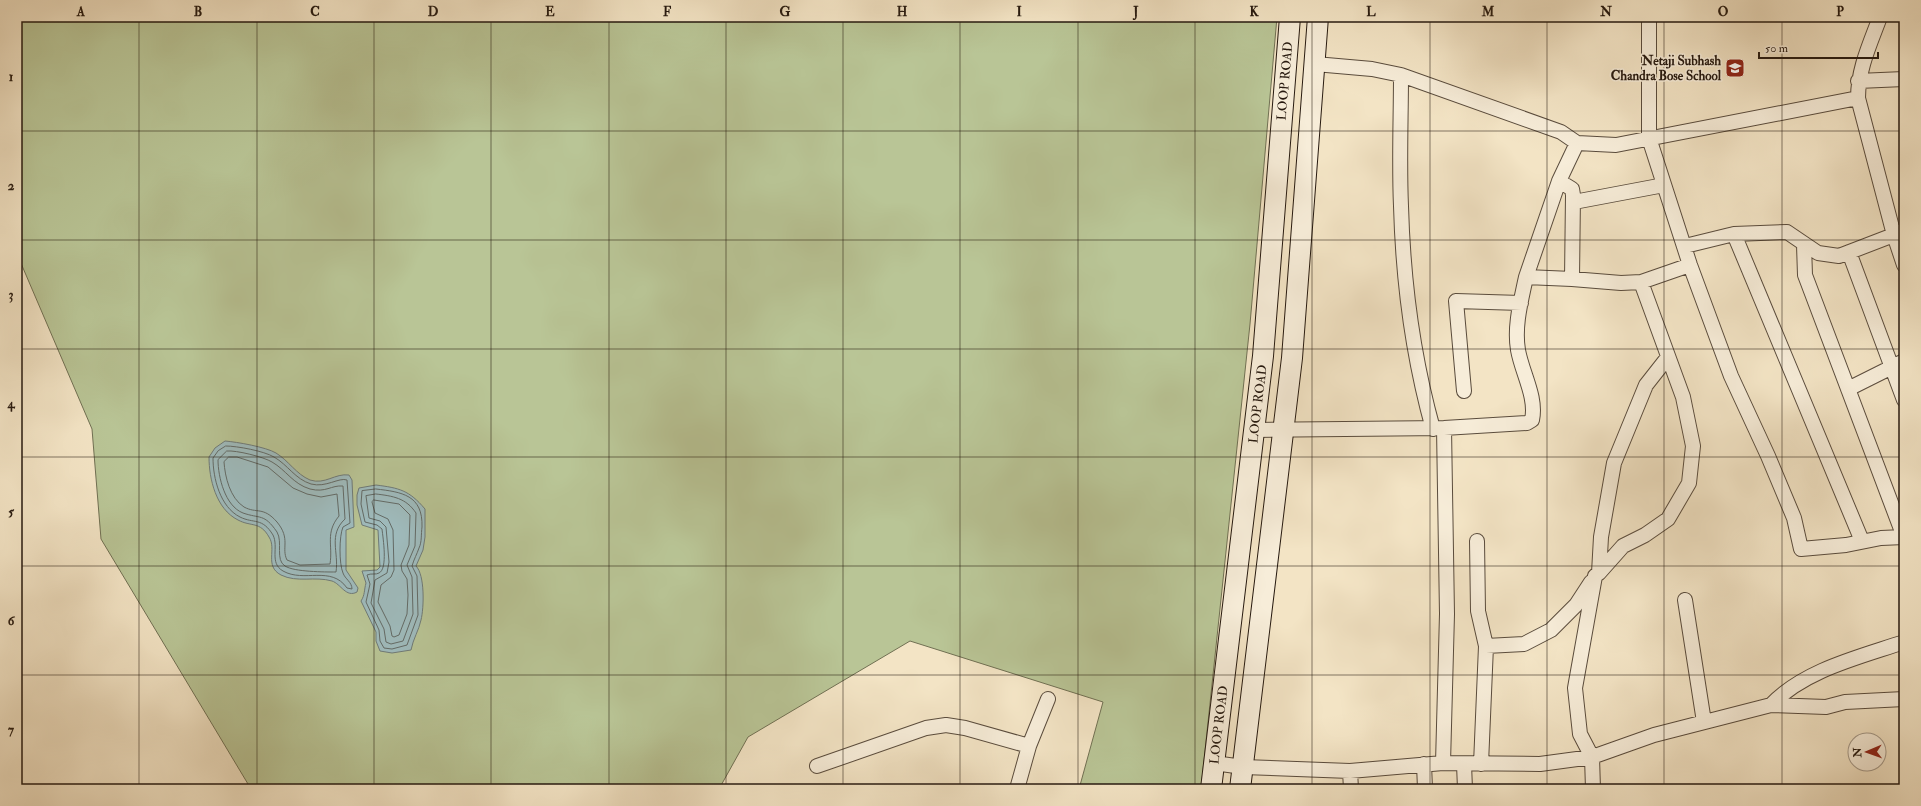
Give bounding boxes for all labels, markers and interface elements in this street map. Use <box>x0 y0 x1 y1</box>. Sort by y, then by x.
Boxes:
text: A <box>76 4 86 20</box>
text: B <box>194 4 202 20</box>
text: C <box>310 4 320 20</box>
text: D <box>428 4 439 20</box>
text: E <box>545 4 555 20</box>
text: F <box>663 4 672 20</box>
text: G <box>780 4 791 20</box>
text: H <box>897 4 908 20</box>
text: I <box>1016 4 1022 20</box>
text: J <box>1132 4 1139 21</box>
text: K <box>1249 4 1259 20</box>
text: L <box>1366 4 1376 20</box>
text: M <box>1481 4 1495 20</box>
text: N <box>1599 4 1612 20</box>
text: O <box>1718 4 1729 20</box>
text: P <box>1836 4 1844 20</box>
scale bar <box>1759 34 1878 60</box>
street label: LOOP ROAD <box>1274 41 1296 121</box>
text: 50 m <box>1765 41 1789 56</box>
place label: Netaji Subhash Chandra Bose School <box>1611 53 1722 84</box>
school or university icon: Netaji Subhash Chandra Bose School <box>1724 57 1746 79</box>
text: 1 <box>9 69 14 85</box>
text: 2 <box>8 178 15 194</box>
text: 3 <box>9 287 14 303</box>
street label: LOOP ROAD <box>1245 364 1271 444</box>
text: 4 <box>6 396 15 412</box>
text: 5 <box>8 504 14 520</box>
text: 6 <box>8 613 16 629</box>
street label: LOOP ROAD <box>1206 685 1232 765</box>
text: 7 <box>8 722 15 738</box>
north arrow <box>1847 732 1887 772</box>
text: N <box>1851 746 1864 758</box>

